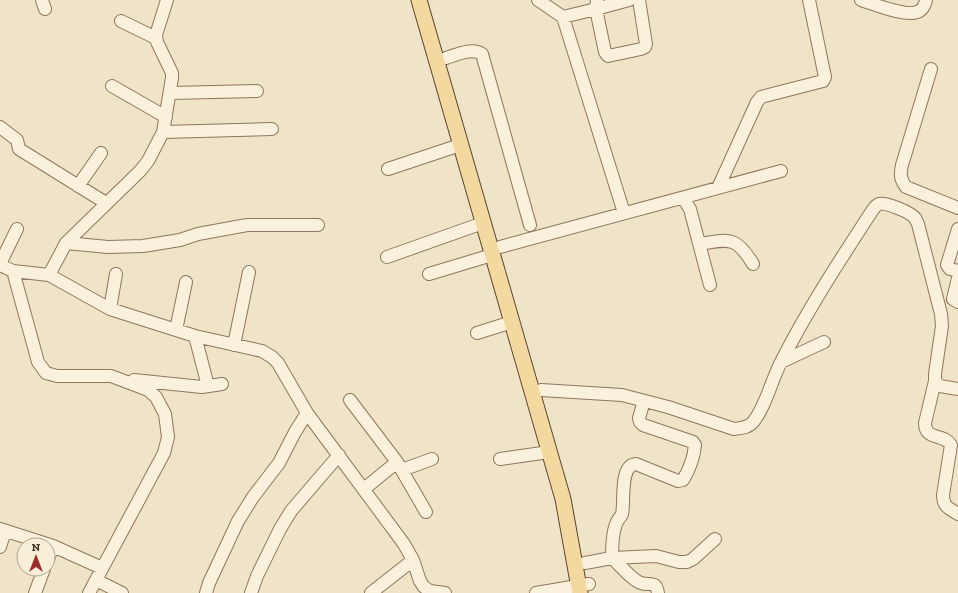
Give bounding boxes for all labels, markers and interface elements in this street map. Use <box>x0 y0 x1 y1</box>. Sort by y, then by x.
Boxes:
north arrow <box>16 537 56 577</box>
text: N <box>32 541 41 554</box>

